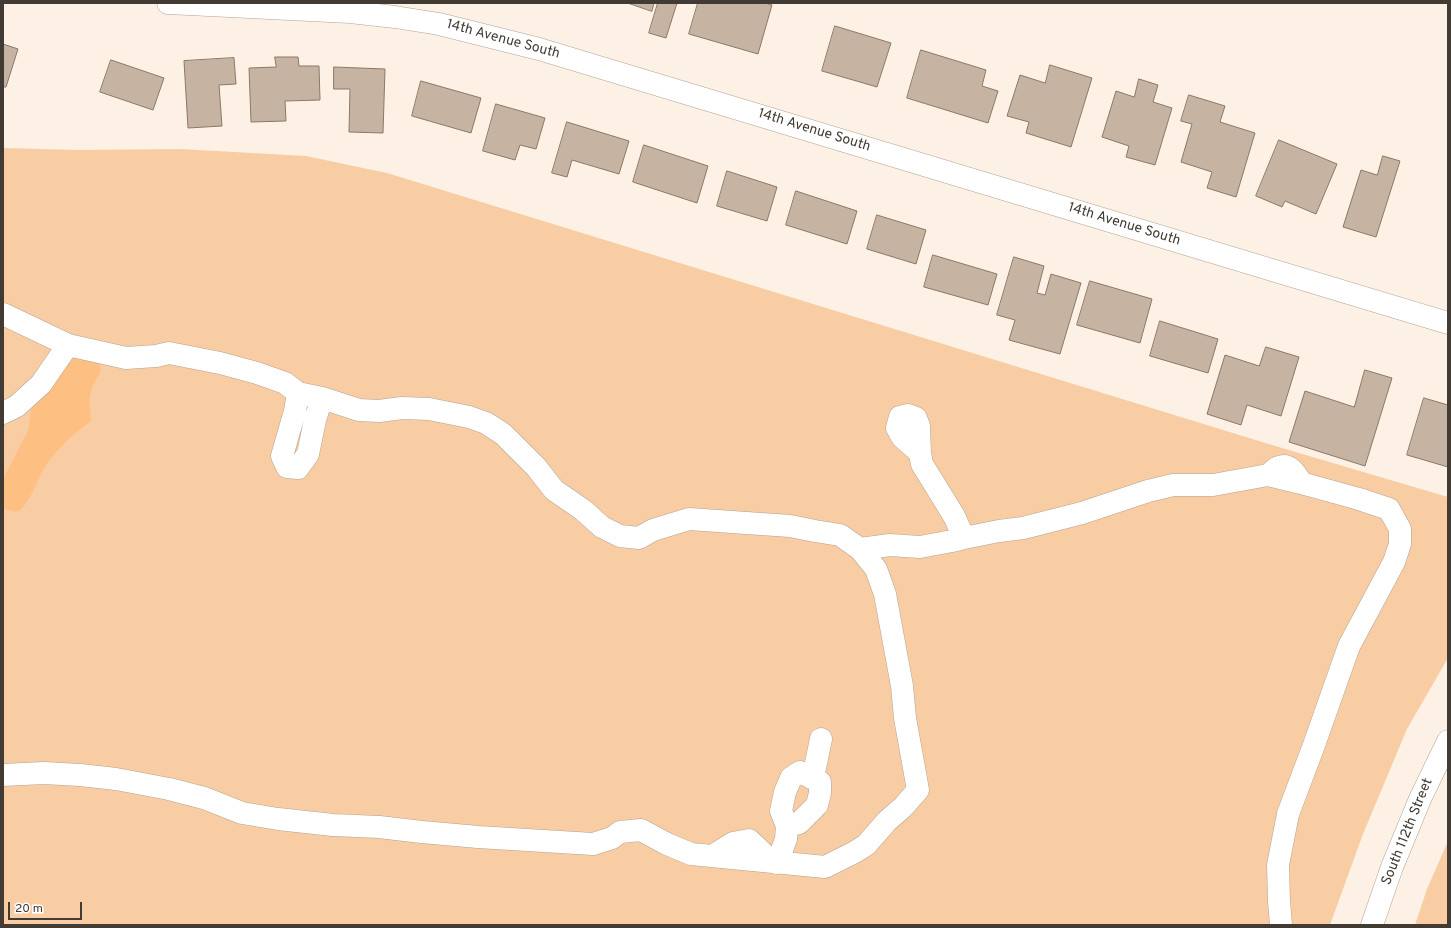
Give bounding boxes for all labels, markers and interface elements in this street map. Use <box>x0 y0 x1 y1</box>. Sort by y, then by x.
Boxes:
street label: 14th Avenue South <box>444 17 562 63</box>
street label: 14th Avenue South <box>756 106 872 156</box>
street label: 14th Avenue South <box>1066 200 1182 250</box>
street label: South 112th Street <box>1379 776 1437 888</box>
scale bar <box>10 894 84 920</box>
text: 20 m <box>15 901 43 917</box>

